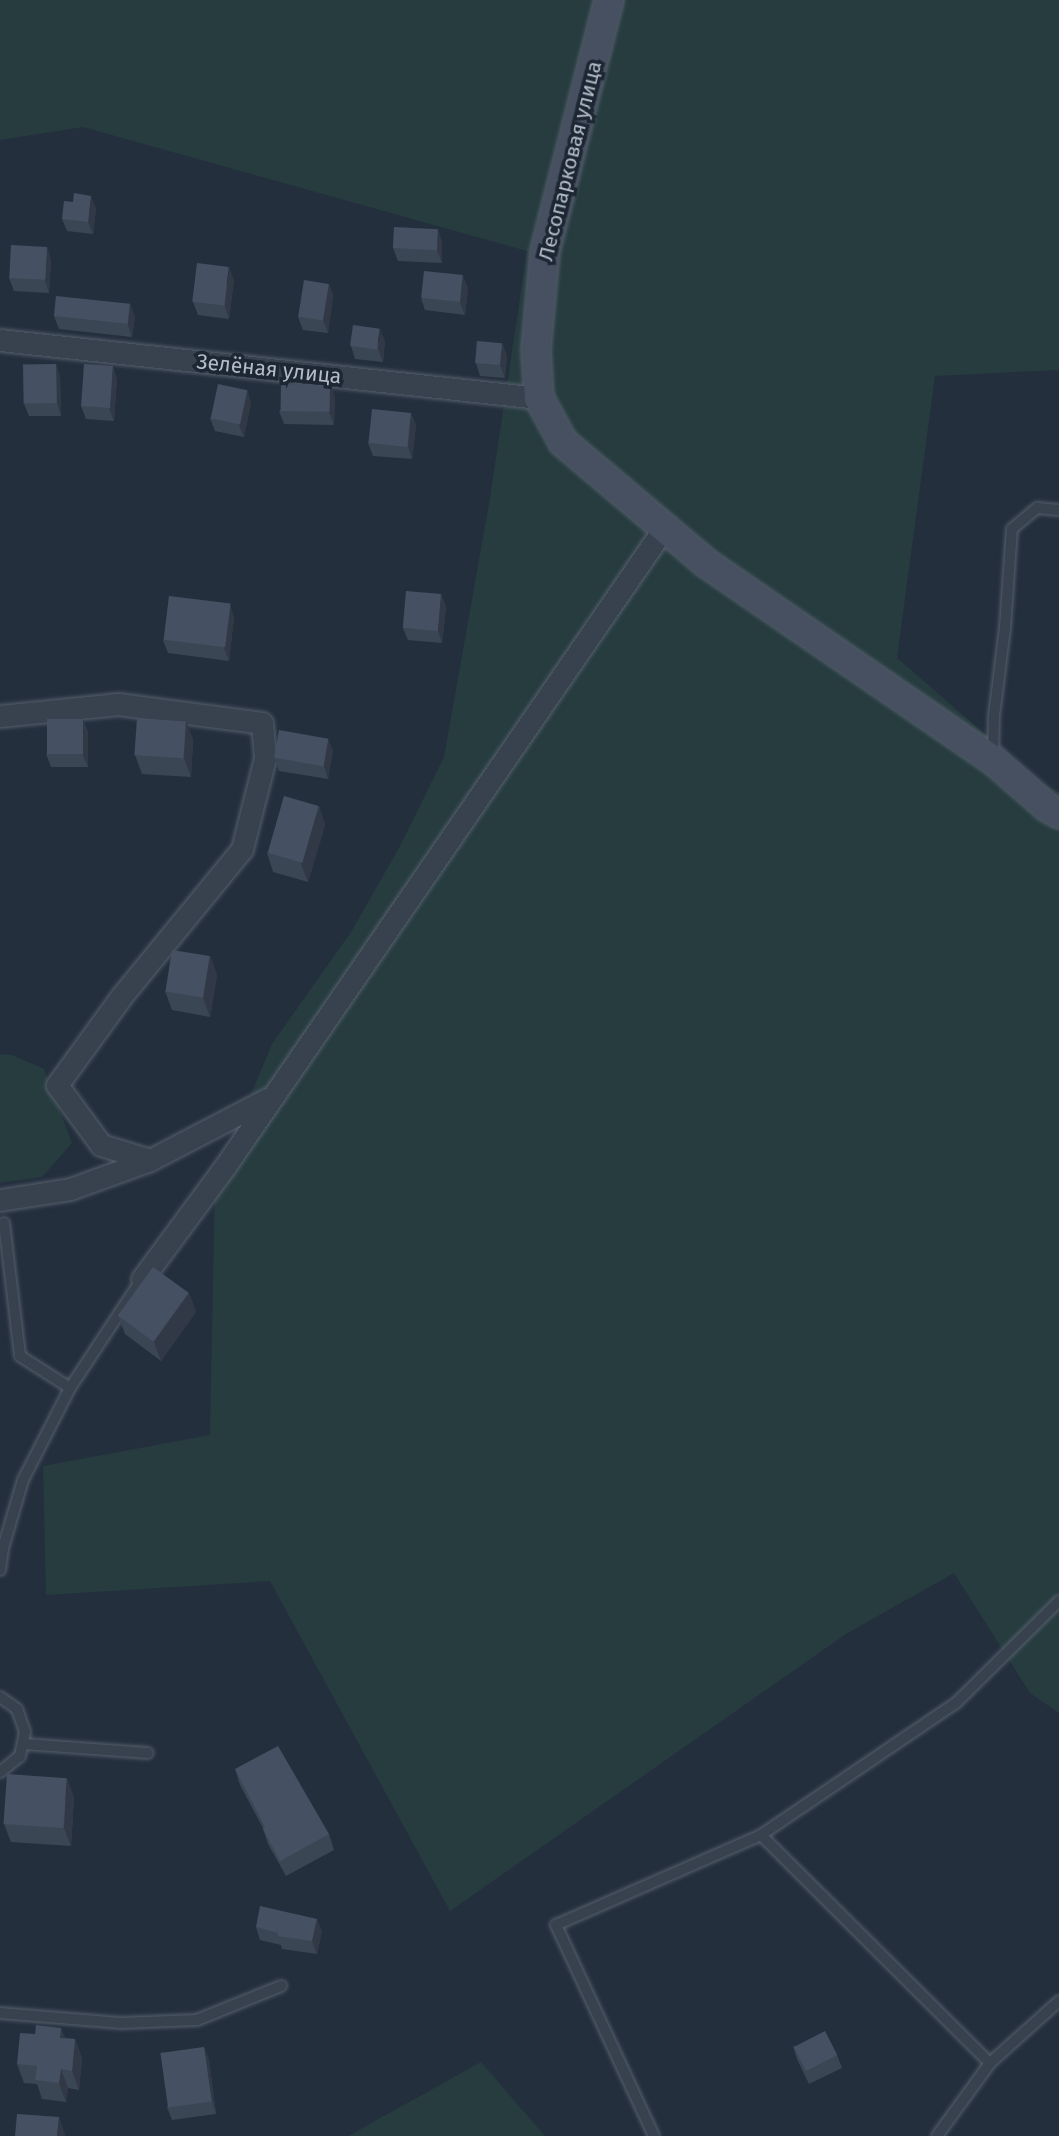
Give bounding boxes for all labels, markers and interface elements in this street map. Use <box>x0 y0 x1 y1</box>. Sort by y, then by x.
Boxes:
street label: Лесопарковая улица <box>533 58 607 264</box>
street label: Зелёная улица <box>195 349 343 389</box>

